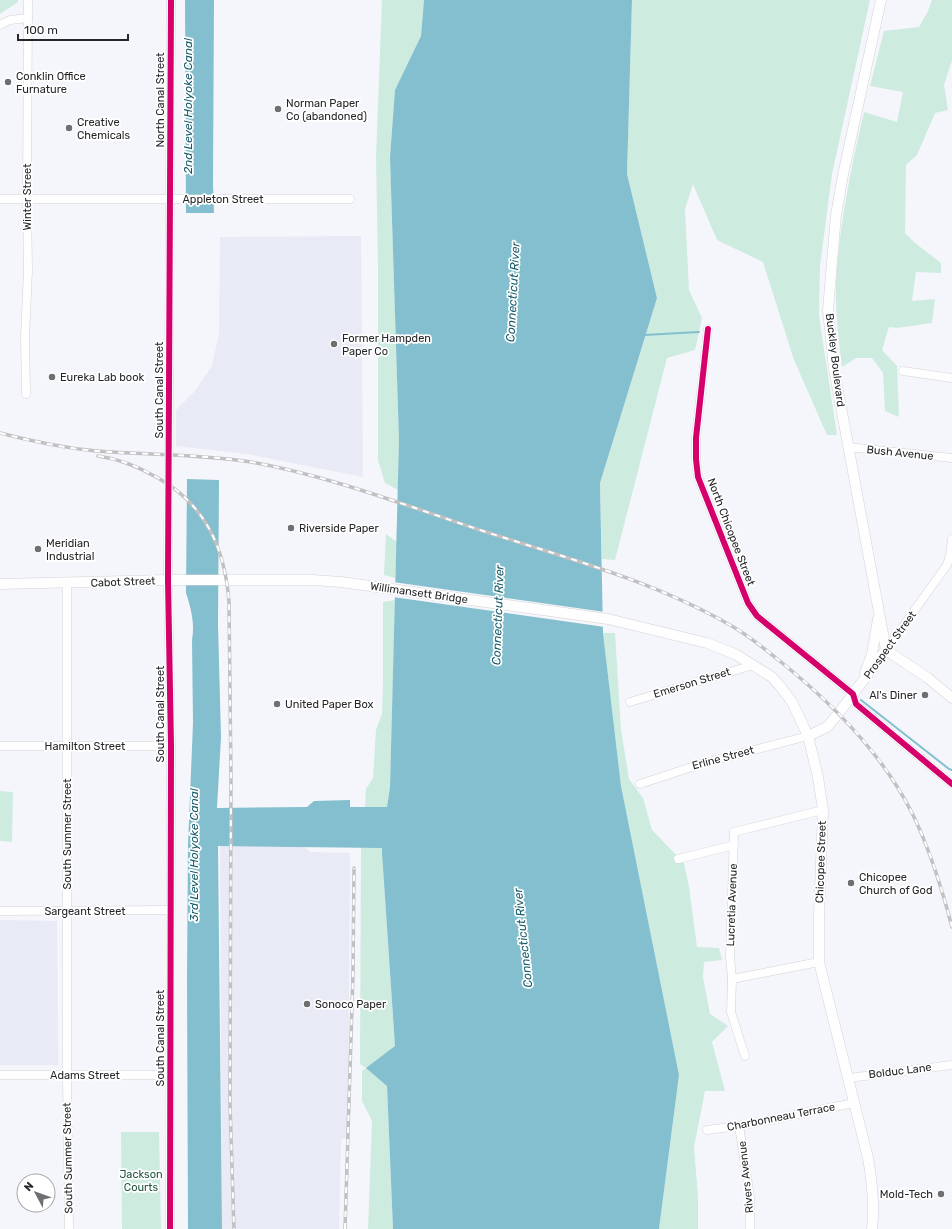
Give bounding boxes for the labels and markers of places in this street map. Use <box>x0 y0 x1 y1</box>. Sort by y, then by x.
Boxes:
place label: Conklin Office Furnature <box>16 70 86 96</box>
marker: Conklin Office Furnature <box>3 77 13 87</box>
place label: Norman Paper Co (abandoned) <box>286 97 367 123</box>
marker: Norman Paper Co (abandoned) <box>273 104 283 114</box>
place label: Creative Chemicals <box>77 116 130 142</box>
marker: Creative Chemicals <box>64 123 74 133</box>
place label: Former Hampden Paper Co <box>342 332 431 358</box>
marker: Former Hampden Paper Co <box>329 339 339 349</box>
place label: Eureka Lab book <box>60 371 144 384</box>
marker: Eureka Lab book <box>47 372 57 382</box>
place label: Riverside Paper <box>299 522 380 535</box>
marker: Riverside Paper <box>286 523 296 533</box>
place label: Meridian Industrial <box>46 537 94 563</box>
marker: Meridian Industrial <box>33 544 43 554</box>
place label: Al's Diner <box>869 689 918 702</box>
marker: Al's Diner <box>920 690 930 700</box>
place label: United Paper Box <box>285 698 374 711</box>
marker: United Paper Box <box>272 699 282 709</box>
place label: Chicopee Church of God <box>859 871 932 897</box>
marker: Chicopee Church of God <box>846 878 856 888</box>
place label: Sonoco Paper <box>315 998 387 1011</box>
marker: Sonoco Paper <box>302 999 312 1009</box>
place label: Mold-Tech <box>880 1188 933 1201</box>
marker: Mold-Tech <box>936 1189 946 1199</box>

